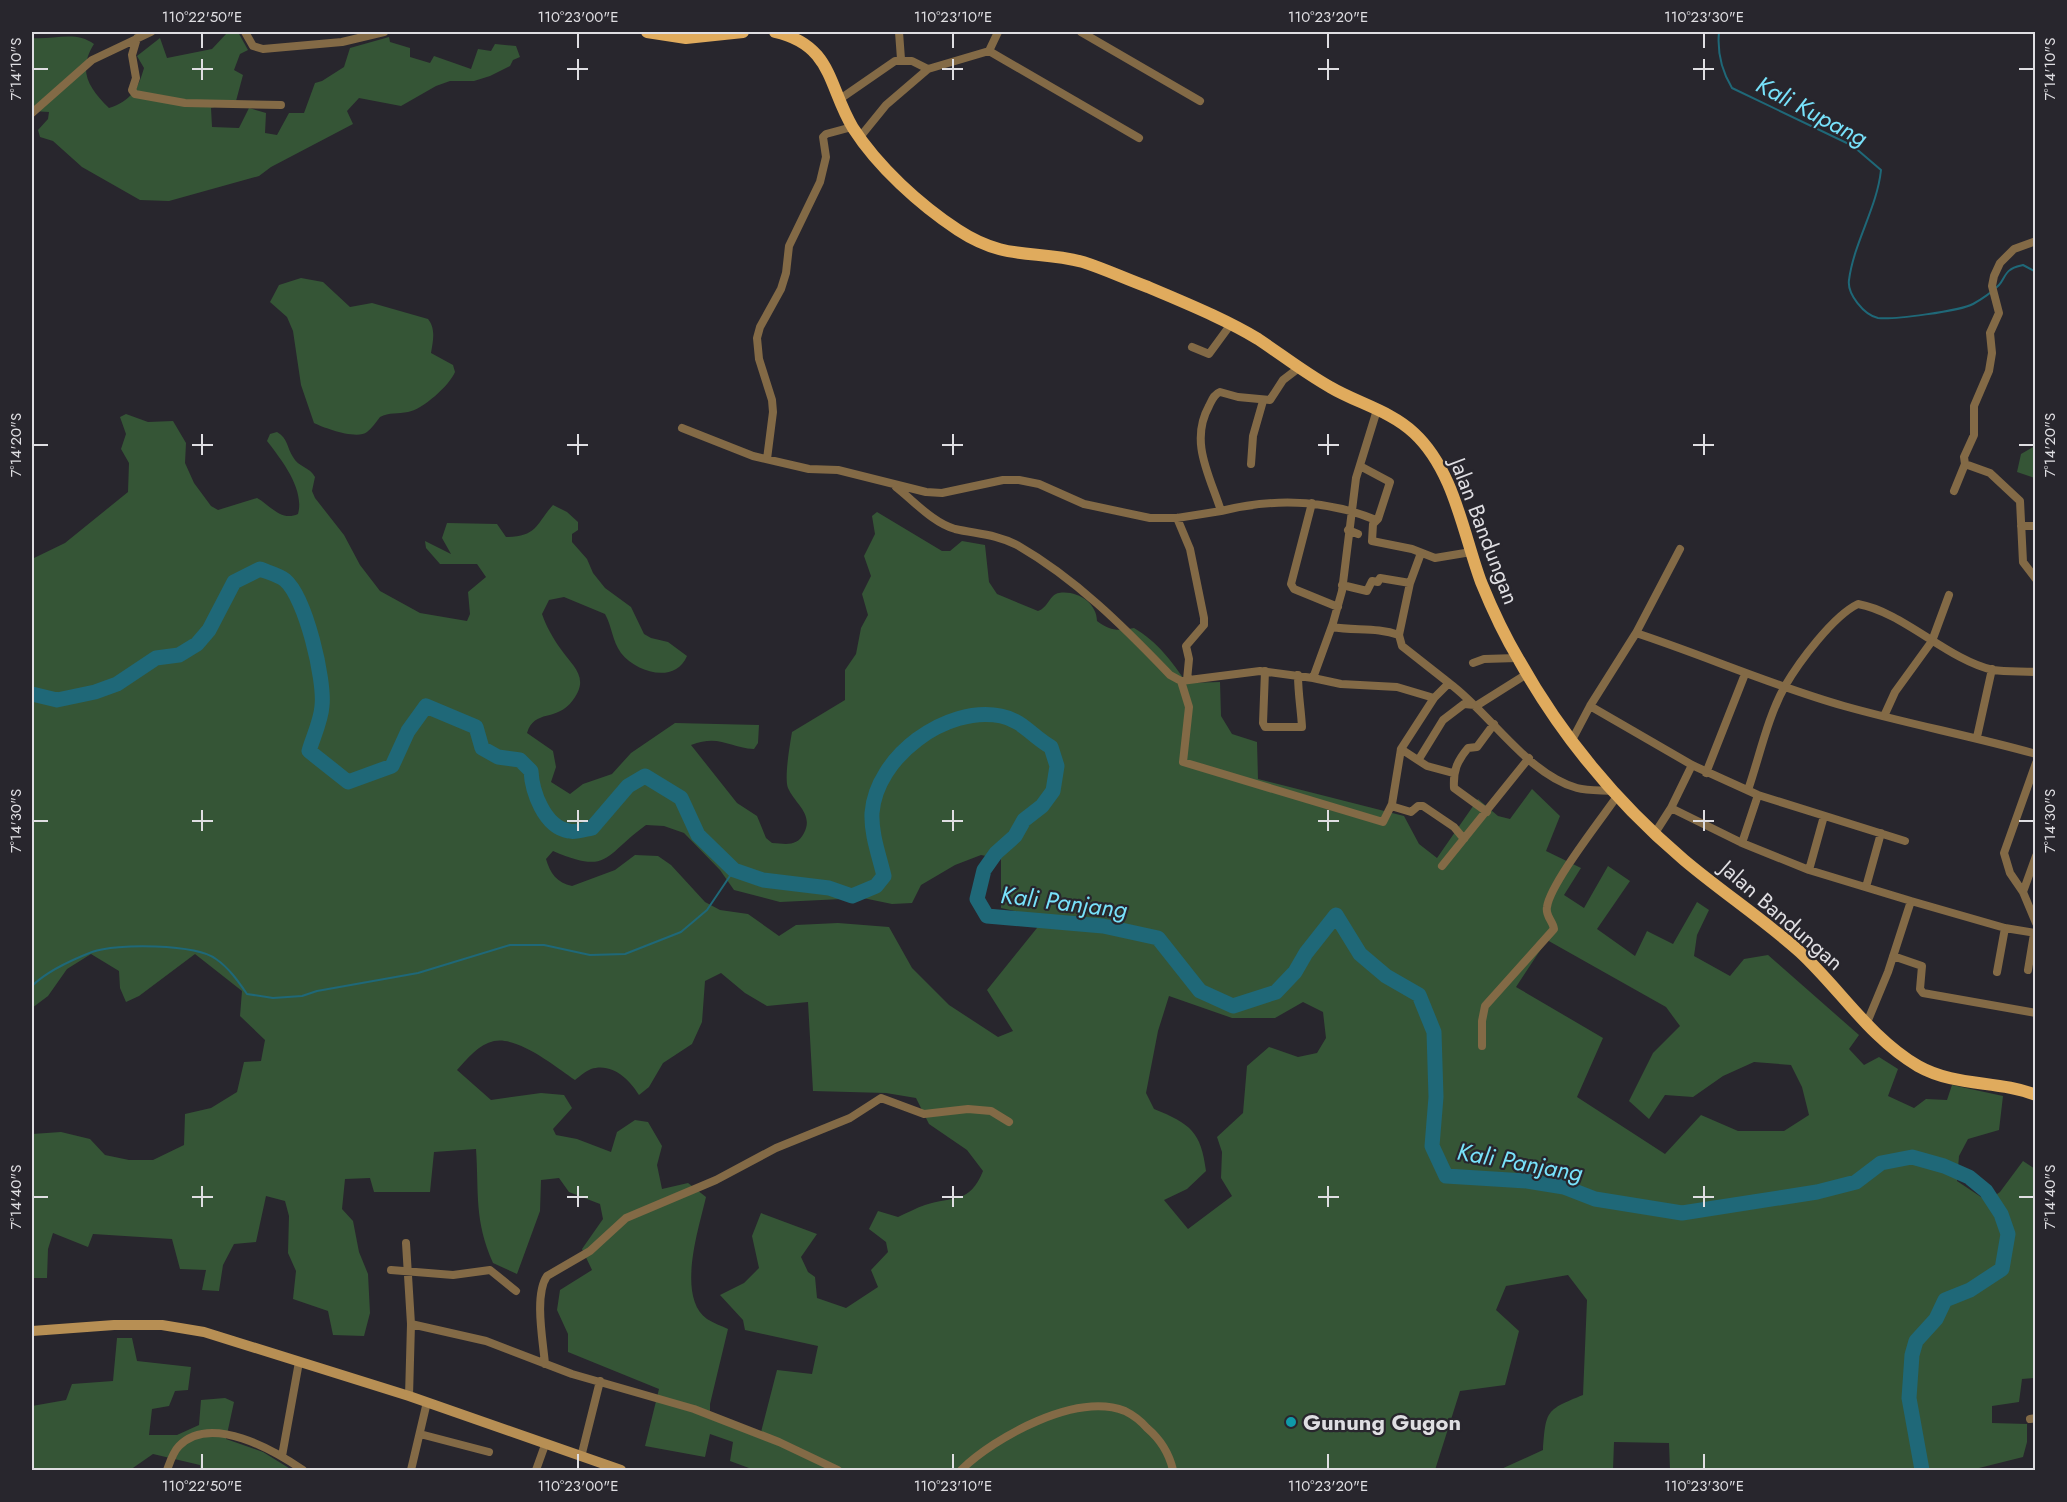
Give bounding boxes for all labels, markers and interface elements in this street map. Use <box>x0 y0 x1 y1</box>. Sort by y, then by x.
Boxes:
text: 110°22'50"E <box>162 6 242 28</box>
text: 110°23'00"E <box>538 6 618 28</box>
text: 110°23'10"E <box>914 6 992 28</box>
text: 110°23'20"E <box>1288 6 1368 28</box>
text: 110°23'30"E <box>1664 6 1744 28</box>
text: 7°14'10"S <box>5 38 27 100</box>
text: 7°14'10"S <box>2039 38 2061 100</box>
water label: Kali Kupang <box>1750 67 1874 155</box>
text: 7°14'20"S <box>5 413 27 477</box>
text: 7°14'20"S <box>2039 413 2061 477</box>
street label: Jalan Bandungan <box>1441 450 1528 609</box>
text: 7°14'30"S <box>5 789 27 853</box>
text: 7°14'30"S <box>2039 789 2061 853</box>
street label: Jalan Bandungan <box>1711 850 1851 978</box>
water label: Kali Panjang <box>999 877 1129 927</box>
water label: Kali Panjang <box>1454 1134 1586 1190</box>
text: 7°14'40"S <box>5 1165 27 1229</box>
text: 7°14'40"S <box>2039 1165 2061 1229</box>
place label: Gunung Gugon <box>1303 1406 1461 1438</box>
marker: Gunung Gugon <box>1284 1415 1298 1429</box>
text: 110°22'50"E <box>162 1475 242 1497</box>
text: 110°23'00"E <box>538 1475 618 1497</box>
text: 110°23'10"E <box>914 1475 992 1497</box>
text: 110°23'20"E <box>1288 1475 1368 1497</box>
text: 110°23'30"E <box>1664 1475 1744 1497</box>

